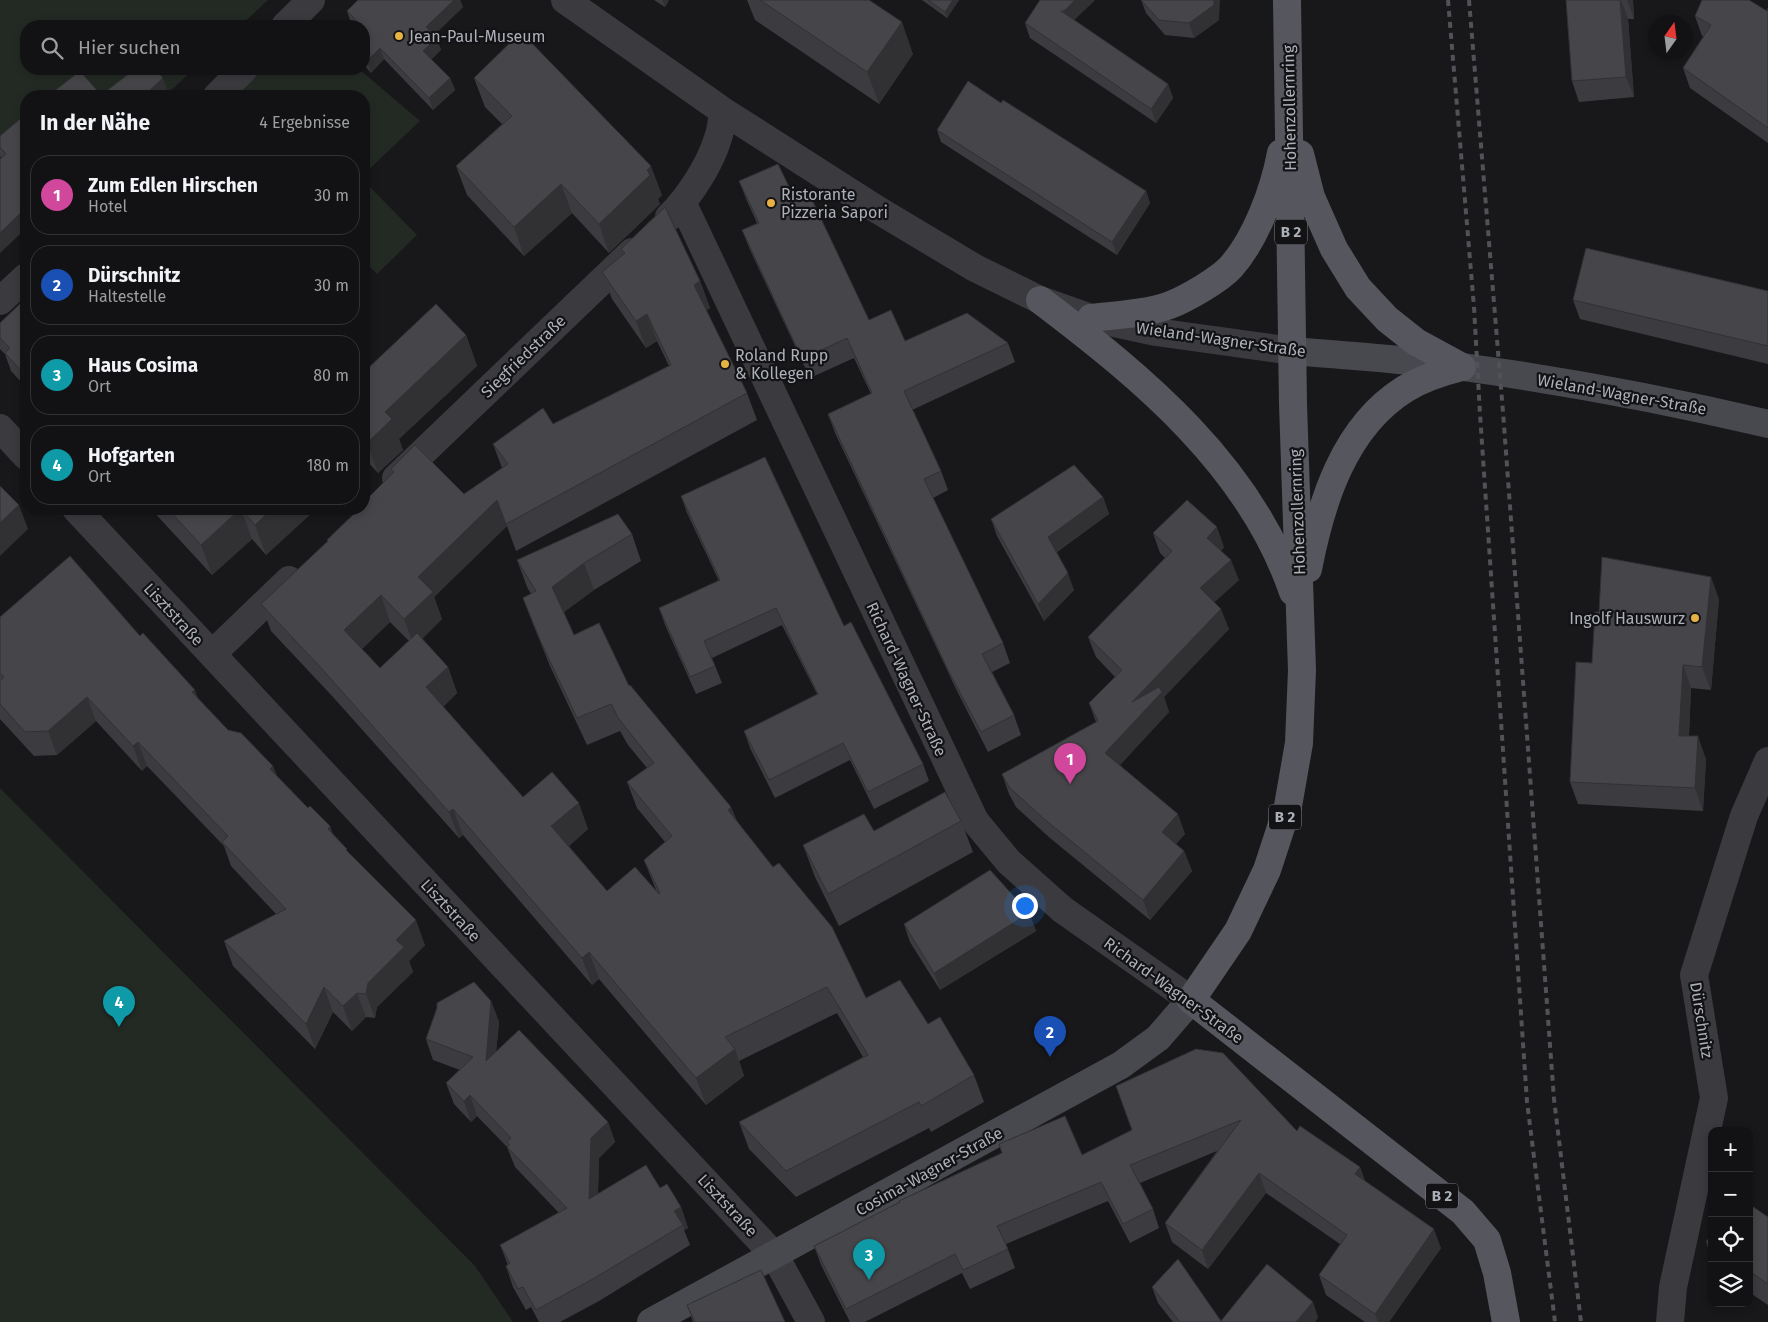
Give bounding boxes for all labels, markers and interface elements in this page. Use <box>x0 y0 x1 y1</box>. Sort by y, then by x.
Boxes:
north arrow <box>1648 15 1693 60</box>
search box <box>20 20 370 75</box>
place label: Jean-Paul-Museum <box>409 27 545 46</box>
marker: Jean-Paul-Museum <box>393 30 405 42</box>
icon: search <box>38 34 66 62</box>
text: Hier suchen <box>78 36 181 59</box>
street label: Hohenzollernring <box>1279 44 1300 171</box>
text: In der Nähe <box>40 110 150 136</box>
text: 4 Ergebnisse <box>259 113 350 132</box>
text: Zum Edlen Hirschen <box>88 174 258 197</box>
place label: Ristorante Pizzeria Sapori <box>781 185 888 222</box>
text: 1 <box>53 186 61 205</box>
text: 30 m <box>314 186 349 205</box>
text: Hotel <box>88 197 127 216</box>
marker: Ristorante Pizzeria Sapori <box>765 197 777 209</box>
road number: B 2 <box>1275 220 1307 244</box>
text: Dürschnitz <box>88 264 180 287</box>
text: 2 <box>53 276 61 295</box>
text: 30 m <box>314 276 349 295</box>
text: Haltestelle <box>88 287 166 306</box>
street label: Siegfriedstraße <box>477 311 570 402</box>
street label: Wieland-Wagner-Straße <box>1135 318 1307 361</box>
place label: Roland Rupp & Kollegen <box>735 346 828 383</box>
text: Haus Cosima <box>88 354 198 377</box>
marker: Roland Rupp & Kollegen <box>719 358 731 370</box>
text: 3 <box>53 366 61 385</box>
text: 80 m <box>313 366 349 385</box>
street label: Wieland-Wagner-Straße <box>1536 370 1708 419</box>
text: Ort <box>88 377 111 396</box>
text: Hofgarten <box>88 444 175 467</box>
street label: Hohenzollernring <box>1286 448 1309 575</box>
text: 4 <box>52 456 62 475</box>
text: 180 m <box>306 456 349 475</box>
text: Ort <box>88 467 111 486</box>
street label: Lisztstraße <box>140 579 207 650</box>
street label: Richard-Wagner-Straße <box>862 599 951 759</box>
place label: Ingolf Hauswurz <box>1569 609 1685 628</box>
marker: Ingolf Hauswurz <box>1689 612 1701 624</box>
pin: 1 <box>1054 743 1086 784</box>
road number: B 2 <box>1269 804 1301 830</box>
street label: Lisztstraße <box>417 875 484 946</box>
your location <box>1012 893 1038 919</box>
street label: Richard-Wagner-Straße <box>1100 933 1247 1047</box>
street label: Dürschnitz <box>1686 981 1717 1059</box>
pin: 4 <box>103 986 135 1027</box>
pin: 2 <box>1034 1016 1066 1057</box>
street label: Cosima-Wagner-Straße <box>853 1123 1006 1220</box>
map controls <box>1708 1127 1753 1307</box>
button: + <box>1708 1127 1753 1172</box>
street label: Lisztstraße <box>694 1170 761 1241</box>
button: − <box>1708 1172 1753 1217</box>
road number: B 2 <box>1426 1184 1458 1208</box>
button: locate <box>1708 1217 1753 1262</box>
pin: 3 <box>853 1239 885 1280</box>
button: layers <box>1708 1262 1753 1307</box>

